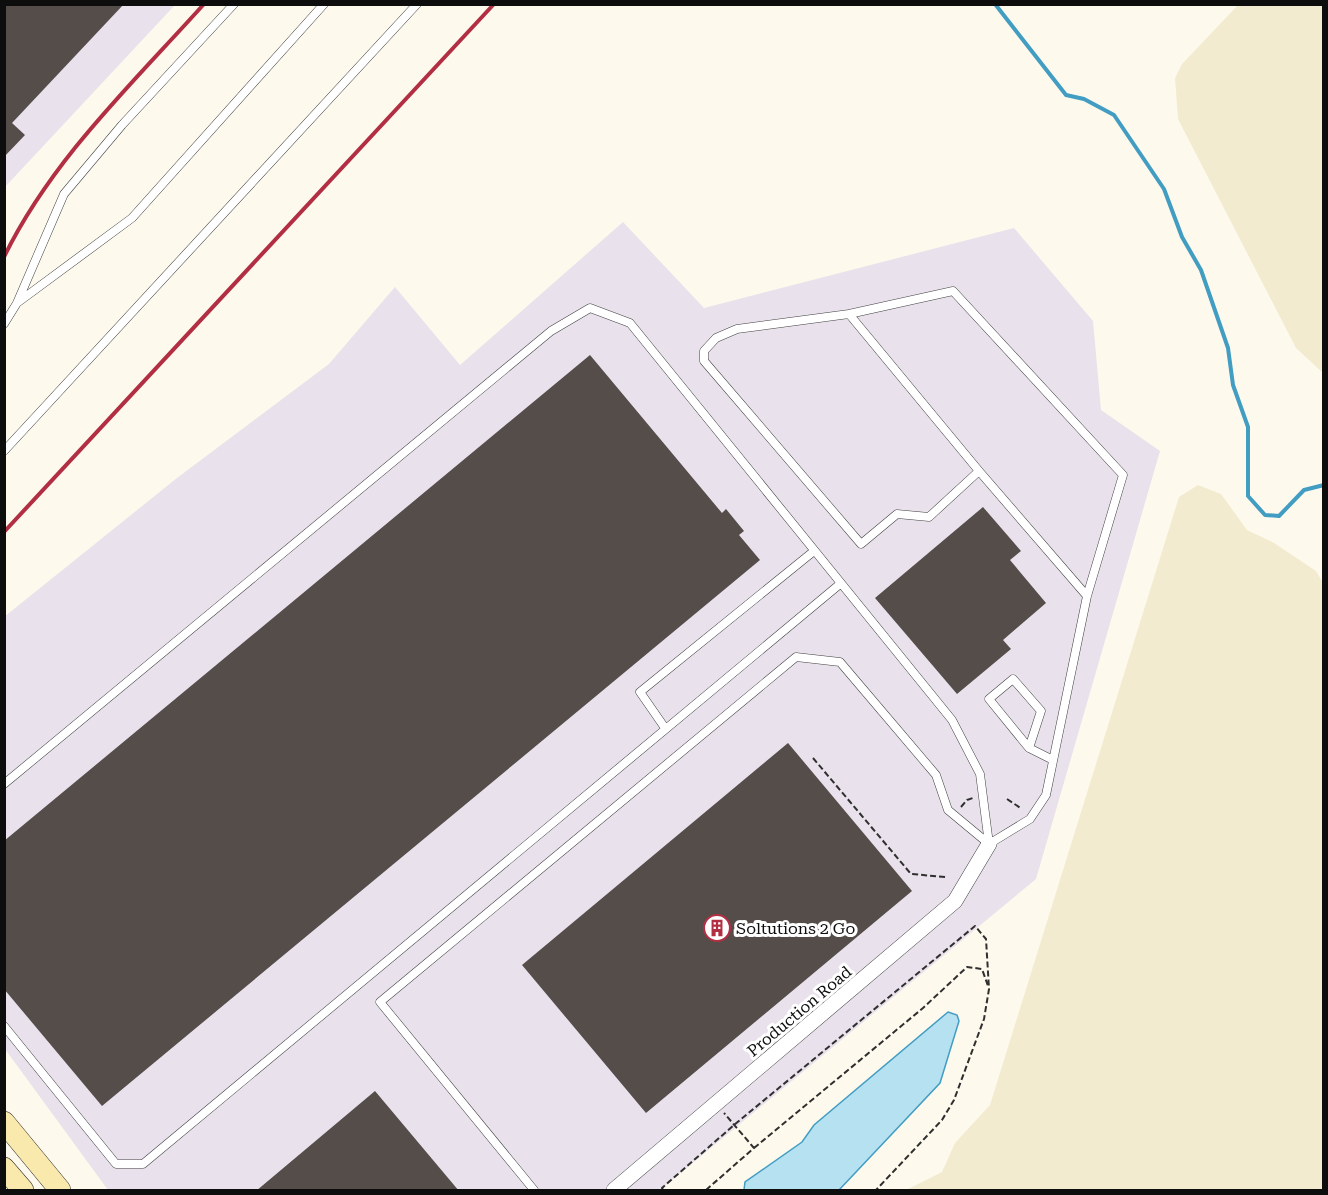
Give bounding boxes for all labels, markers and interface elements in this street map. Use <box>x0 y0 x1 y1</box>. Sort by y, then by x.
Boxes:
building icon: Soltutions 2 Go <box>702 913 732 943</box>
place label: Soltutions 2 Go <box>736 919 856 938</box>
street label: Production Road <box>743 962 855 1061</box>

